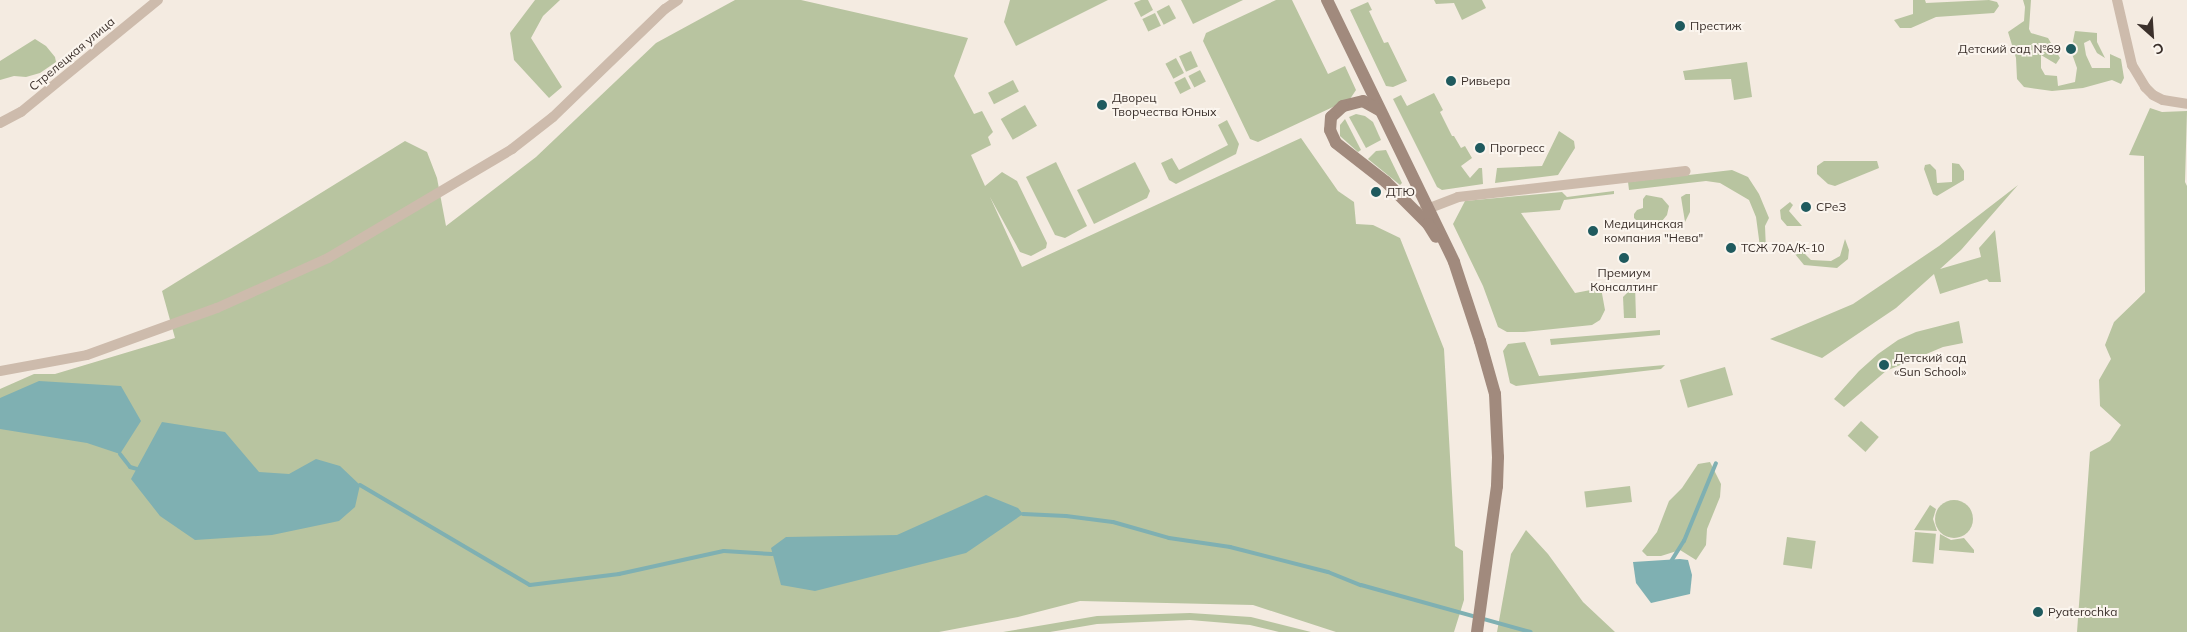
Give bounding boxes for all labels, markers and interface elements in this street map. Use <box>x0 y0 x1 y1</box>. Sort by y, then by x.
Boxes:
north arrow <box>2127 10 2177 60</box>
street label: Стрелецкая улица <box>26 14 118 94</box>
place label: Престиж <box>1690 19 1742 33</box>
marker: Престиж <box>1674 20 1686 32</box>
text: С <box>2150 38 2167 59</box>
place label: Детский сад №69 <box>1958 42 2061 56</box>
marker: Детский сад №69 <box>2065 43 2077 55</box>
place label: Ривьера <box>1461 74 1510 88</box>
marker: Ривьера <box>1445 75 1457 87</box>
place label: Дворец Творчества Юных <box>1112 91 1217 119</box>
marker: Дворец Творчества Юных <box>1096 99 1108 111</box>
place label: Прогресс <box>1490 141 1545 155</box>
marker: Прогресс <box>1474 142 1486 154</box>
place label: ДТЮ <box>1386 185 1415 199</box>
marker: ДТЮ <box>1370 186 1382 198</box>
place label: СРеЗ <box>1816 200 1846 214</box>
marker: СРеЗ <box>1800 201 1812 213</box>
place label: Медицинская компания "Нева" <box>1604 217 1703 245</box>
marker: Медицинская компания "Нева" <box>1586 224 1600 238</box>
place label: ТСЖ 70А/К-10 <box>1741 241 1825 255</box>
marker: ТСЖ 70А/К-10 <box>1725 242 1737 254</box>
marker: Премиум Консалтинг <box>1618 252 1630 264</box>
place label: Премиум Консалтинг <box>1590 266 1658 294</box>
place label: Детский сад «Sun School» <box>1894 351 1966 379</box>
marker: Детский сад «Sun School» <box>1878 359 1890 371</box>
place label: Pyaterochka <box>2048 605 2117 619</box>
marker: Pyaterochka <box>2032 606 2044 618</box>

